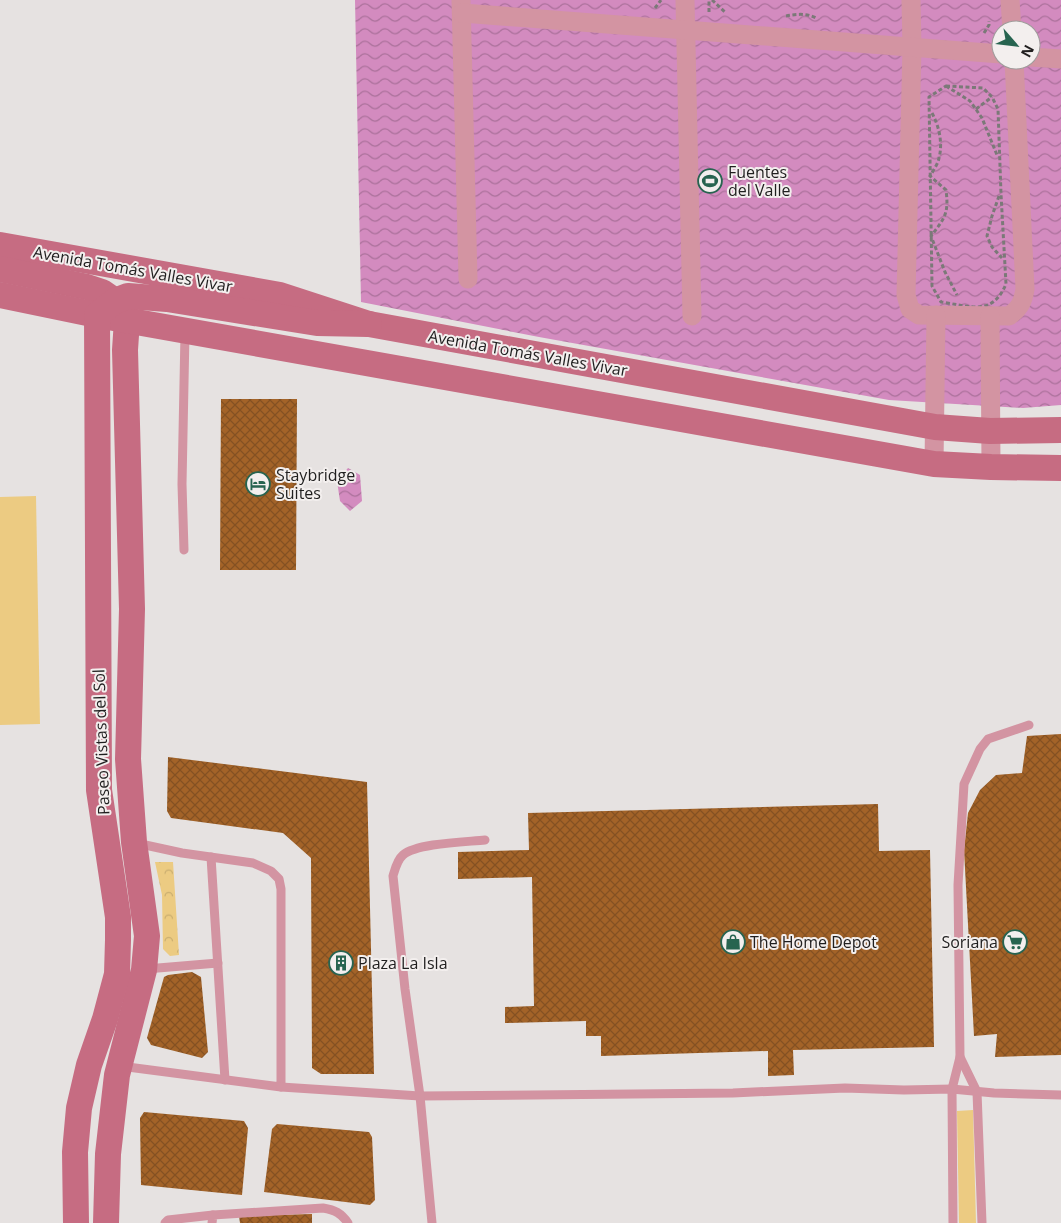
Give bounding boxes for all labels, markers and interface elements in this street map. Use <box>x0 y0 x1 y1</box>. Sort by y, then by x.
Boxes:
north arrow <box>991 20 1041 70</box>
text: N <box>1017 42 1039 61</box>
place label: Fuentes del Valle <box>728 161 790 201</box>
sports icon: Fuentes del Valle <box>697 168 723 194</box>
street label: Avenida Tomás Valles Vivar <box>32 241 235 297</box>
street label: Avenida Tomás Valles Vivar <box>427 325 630 381</box>
place label: Staybridge Suites <box>276 464 355 504</box>
hotel icon: Staybridge Suites <box>245 471 271 497</box>
street label: Paseo Vistas del Sol <box>87 669 115 815</box>
shop icon: The Home Depot <box>720 929 746 955</box>
supermarket icon: Soriana <box>1002 929 1028 955</box>
place label: The Home Depot <box>750 931 877 953</box>
place label: Soriana <box>941 931 998 953</box>
building icon: Plaza La Isla <box>328 950 354 976</box>
place label: Plaza La Isla <box>358 952 448 974</box>

